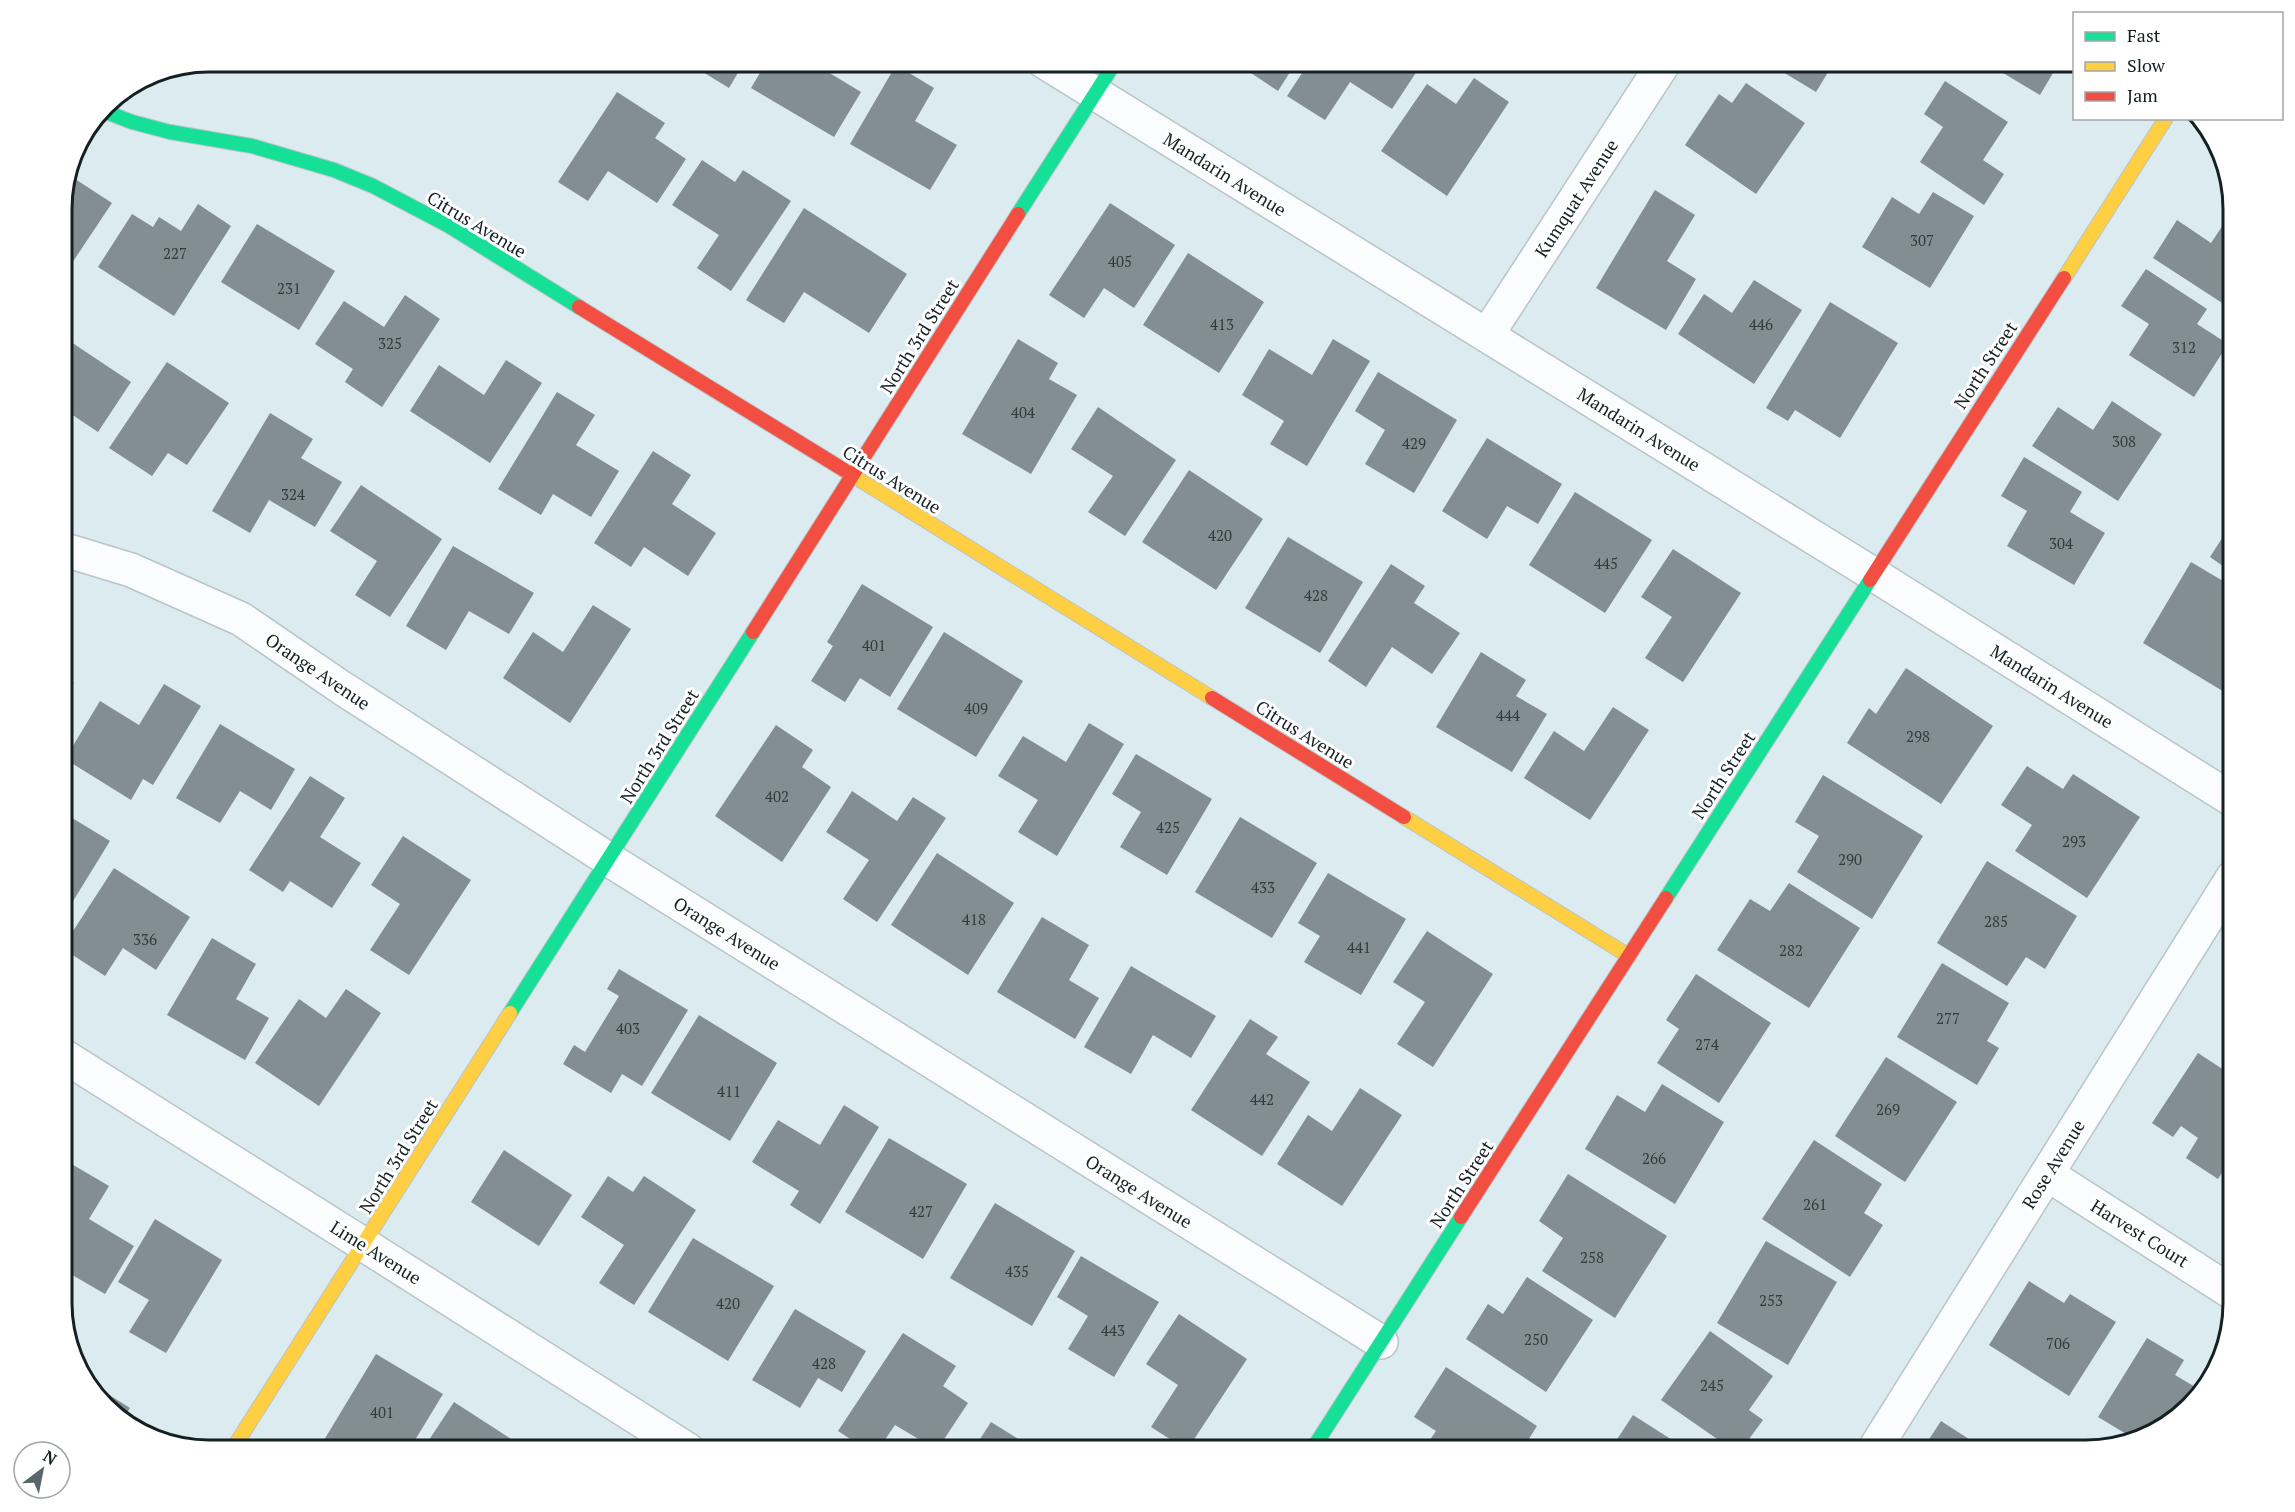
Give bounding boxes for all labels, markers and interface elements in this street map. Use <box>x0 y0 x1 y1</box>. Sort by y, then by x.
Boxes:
legend <box>2073 12 2283 120</box>
text: Fast <box>2127 23 2161 47</box>
text: Slow <box>2127 53 2166 77</box>
text: Jam <box>2127 83 2158 107</box>
street label: Mandarin Avenue <box>1159 127 1291 221</box>
street label: Kumquat Avenue <box>1529 134 1623 262</box>
street label: Citrus Avenue <box>423 185 531 263</box>
house number: 307 <box>1910 230 1934 250</box>
house number: 227 <box>163 243 187 263</box>
house number: 405 <box>1108 251 1132 271</box>
street label: North 3rd Street <box>874 274 964 398</box>
house number: 231 <box>277 278 301 298</box>
house number: 413 <box>1210 314 1234 334</box>
house number: 446 <box>1749 314 1773 334</box>
street label: North Street <box>1948 316 2022 413</box>
house number: 325 <box>378 333 402 353</box>
house number: 312 <box>2172 337 2196 357</box>
street label: Mandarin Avenue <box>1573 382 1705 476</box>
house number: 404 <box>1011 402 1035 422</box>
house number: 308 <box>2112 431 2136 451</box>
house number: 429 <box>1402 433 1426 453</box>
street label: Citrus Avenue <box>838 439 946 519</box>
house number: 324 <box>281 484 305 504</box>
house number: 420 <box>1208 525 1232 545</box>
house number: 304 <box>2049 533 2073 553</box>
house number: 445 <box>1594 553 1618 573</box>
house number: 428 <box>1304 585 1328 605</box>
street label: Orange Avenue <box>261 627 375 715</box>
house number: 401 <box>862 635 886 655</box>
street label: Mandarin Avenue <box>1986 639 2118 733</box>
street label: North 3rd Street <box>614 684 704 808</box>
street label: Citrus Avenue <box>1251 694 1359 774</box>
house number: 409 <box>964 698 988 718</box>
house number: 444 <box>1496 705 1520 725</box>
street label: North Street <box>1686 726 1760 823</box>
house number: 298 <box>1906 726 1930 746</box>
house number: 402 <box>765 786 789 806</box>
house number: 425 <box>1156 817 1180 837</box>
house number: 293 <box>2062 831 2086 851</box>
house number: 290 <box>1838 849 1862 869</box>
house number: 433 <box>1251 877 1275 897</box>
street label: Orange Avenue <box>669 891 785 975</box>
house number: 418 <box>962 909 986 929</box>
house number: 285 <box>1984 911 2008 931</box>
house number: 336 <box>133 929 157 949</box>
house number: 441 <box>1347 937 1371 957</box>
house number: 282 <box>1779 940 1803 960</box>
house number: 277 <box>1936 1008 1960 1028</box>
house number: 403 <box>616 1018 640 1038</box>
house number: 274 <box>1695 1034 1719 1054</box>
house number: 411 <box>717 1081 741 1101</box>
house number: 442 <box>1250 1089 1274 1109</box>
street label: North 3rd Street <box>353 1094 443 1218</box>
house number: 269 <box>1876 1099 1900 1119</box>
street label: Rose Avenue <box>2016 1115 2090 1213</box>
street label: North Street <box>1424 1135 1498 1232</box>
house number: 266 <box>1642 1148 1666 1168</box>
street label: Orange Avenue <box>1081 1149 1197 1233</box>
street label: Harvest Court <box>2087 1193 2194 1273</box>
house number: 261 <box>1803 1194 1827 1214</box>
house number: 427 <box>909 1201 933 1221</box>
street label: Lime Avenue <box>326 1215 426 1289</box>
house number: 258 <box>1580 1247 1604 1267</box>
house number: 435 <box>1005 1261 1029 1281</box>
house number: 253 <box>1759 1290 1783 1310</box>
house number: 420 <box>716 1293 740 1313</box>
house number: 443 <box>1101 1320 1125 1340</box>
house number: 250 <box>1524 1329 1548 1349</box>
house number: 706 <box>2046 1333 2070 1353</box>
house number: 428 <box>812 1353 836 1373</box>
house number: 245 <box>1700 1375 1724 1395</box>
house number: 401 <box>370 1402 394 1422</box>
north arrow <box>12 1440 72 1500</box>
text: N <box>39 1445 61 1470</box>

